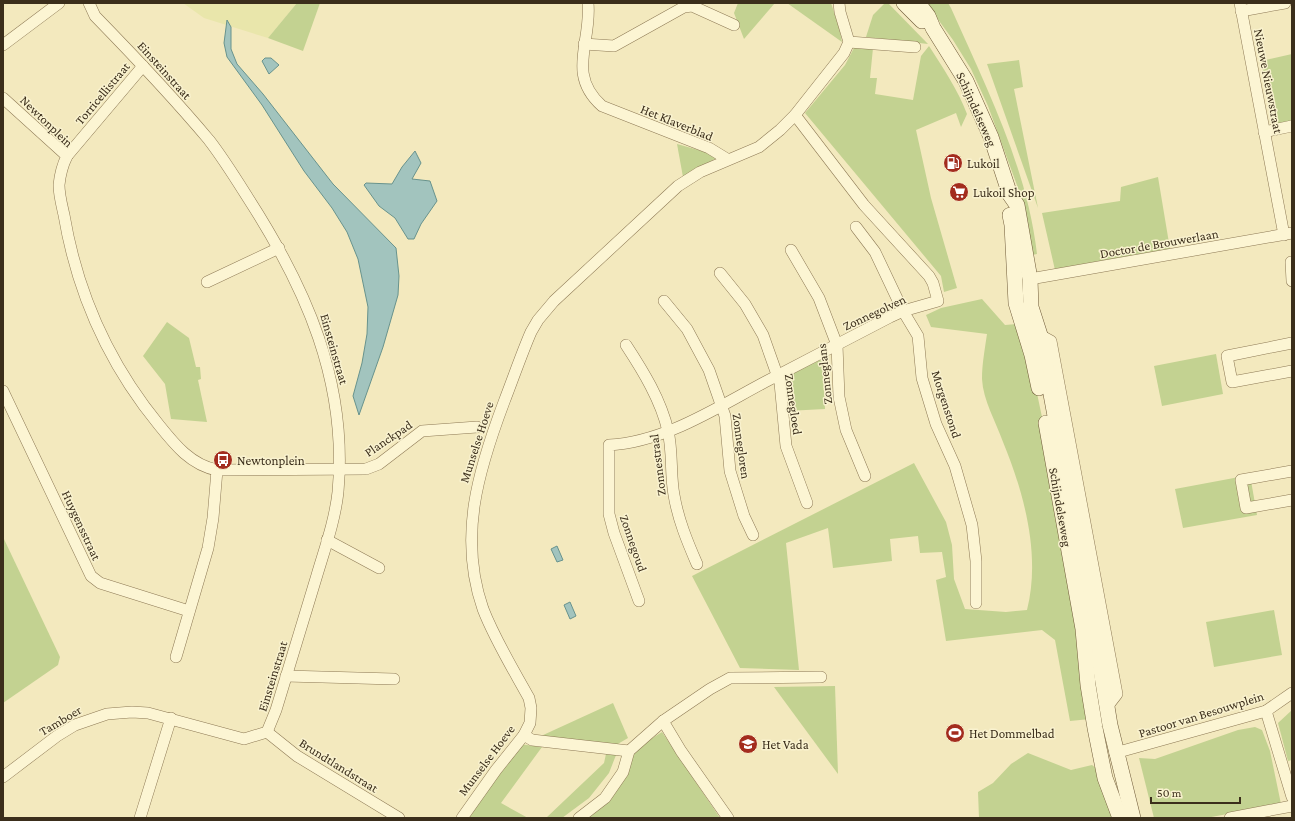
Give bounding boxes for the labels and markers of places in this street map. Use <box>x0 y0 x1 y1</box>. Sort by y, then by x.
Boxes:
fuel station icon: Lukoil <box>942 152 964 174</box>
place label: Lukoil <box>967 156 1000 171</box>
supermarket icon: Lukoil Shop <box>948 181 970 203</box>
place label: Lukoil Shop <box>973 185 1035 200</box>
bus stop icon: Newtonplein <box>212 449 234 471</box>
place label: Newtonplein <box>237 453 305 468</box>
sports icon: Het Dommelbad <box>944 722 966 744</box>
place label: Het Dommelbad <box>969 726 1055 741</box>
school or university icon: Het Vada <box>737 733 759 755</box>
place label: Het Vada <box>762 737 809 752</box>

